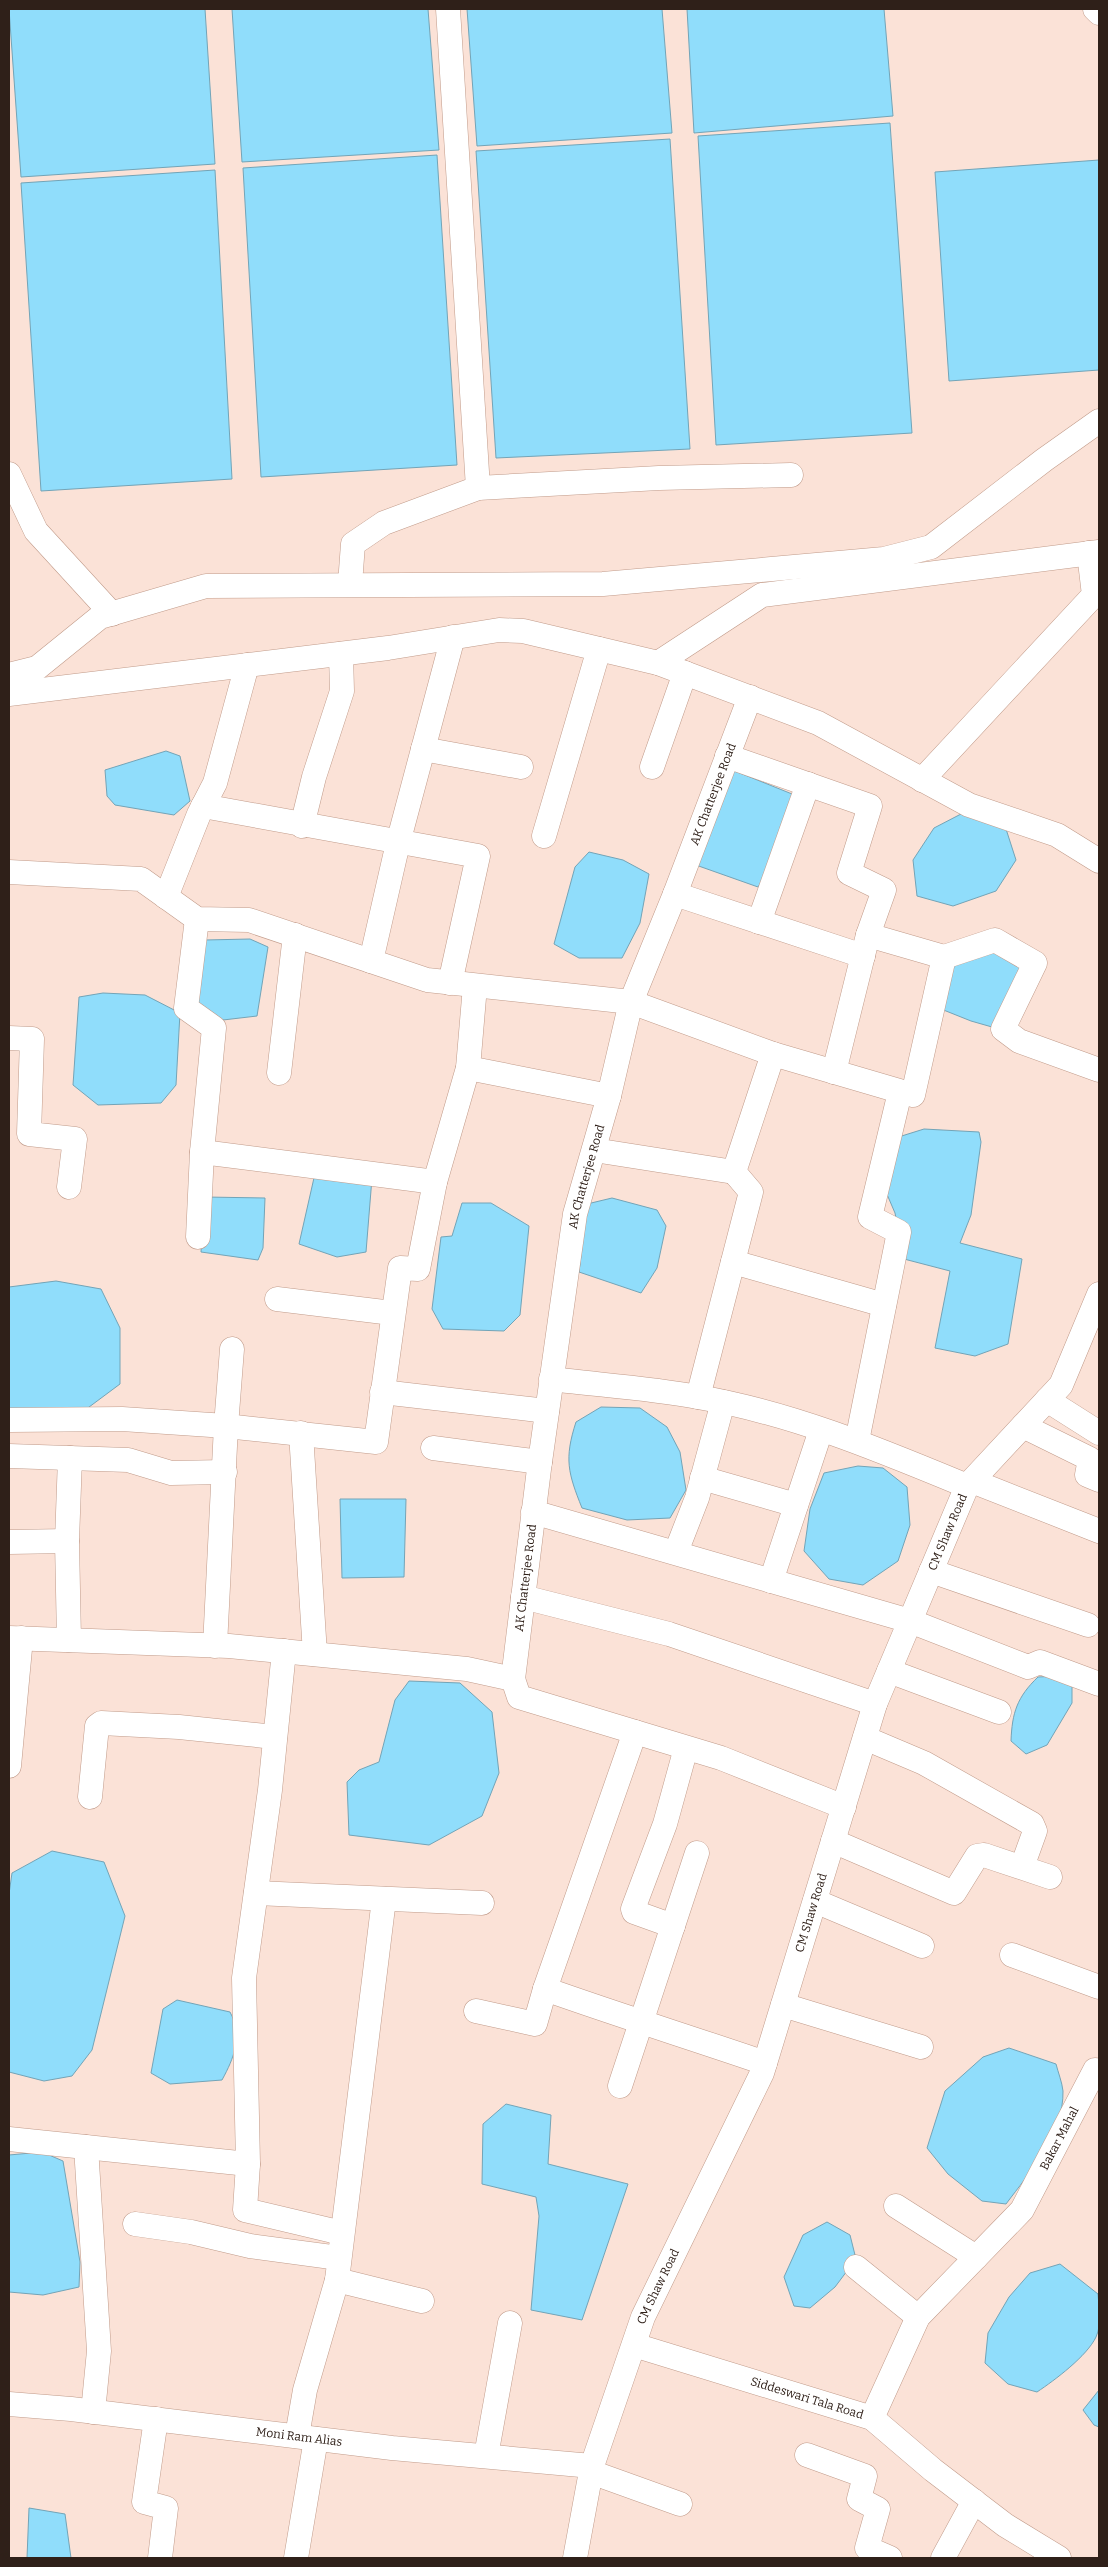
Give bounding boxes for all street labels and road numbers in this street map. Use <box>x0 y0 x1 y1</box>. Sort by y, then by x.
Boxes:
street label: AK Chatterjee Road <box>687 741 739 847</box>
street label: AK Chatterjee Road <box>566 1123 607 1230</box>
street label: CM Shaw Road <box>925 1492 970 1573</box>
street label: AK Chatterjee Road <box>512 1523 539 1632</box>
street label: CM Shaw Road <box>792 1872 830 1954</box>
street label: Bakar Mahal <box>1037 2104 1082 2172</box>
street label: CM Shaw Road <box>634 2247 682 2326</box>
street label: Siddeswari Tala Road <box>749 2374 865 2422</box>
street label: Moni Ram Alias <box>255 2425 343 2449</box>

